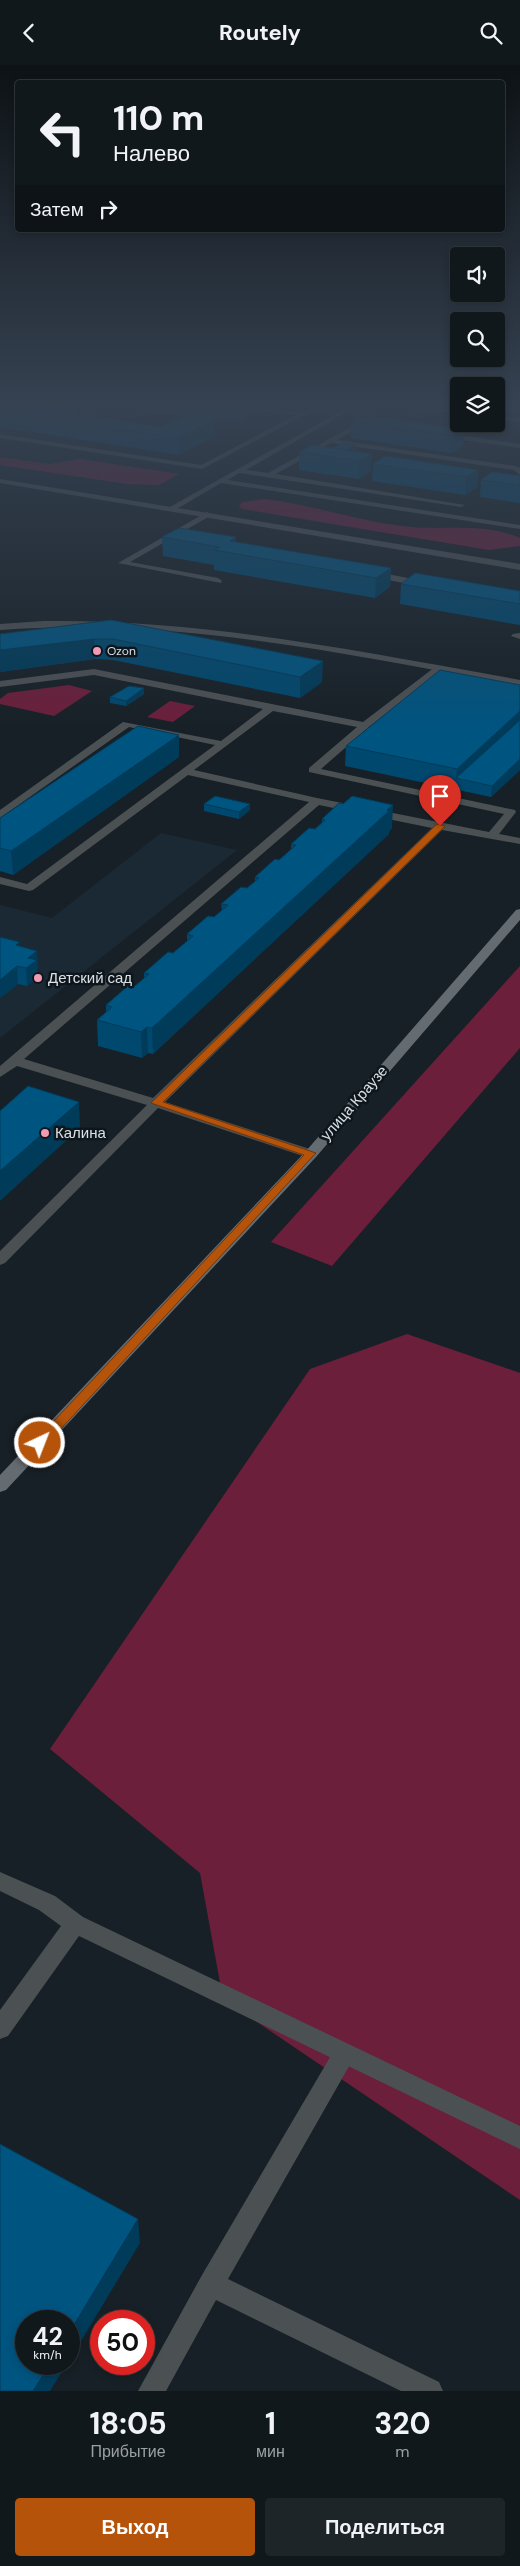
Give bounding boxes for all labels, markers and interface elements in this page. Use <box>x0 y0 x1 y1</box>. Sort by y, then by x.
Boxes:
text: Routely <box>219 18 301 47</box>
icon: back <box>15 19 43 47</box>
icon: search <box>477 19 505 47</box>
text: 110 m <box>113 95 204 141</box>
icon: left <box>30 100 95 165</box>
text: Налево <box>113 139 190 168</box>
icon: right <box>94 195 122 223</box>
text: Затем <box>30 197 84 222</box>
map controls <box>450 247 505 432</box>
button: sound <box>450 247 505 302</box>
button: search <box>450 312 505 367</box>
button: layers <box>450 377 505 432</box>
place label: Ozon <box>107 643 136 659</box>
marker: Ozon <box>91 645 103 657</box>
pin <box>419 775 461 826</box>
icon: arrive <box>426 782 454 810</box>
place label: Детский сад <box>48 968 132 988</box>
marker: Детский сад <box>32 972 44 984</box>
street label: улица Краузе <box>316 1061 392 1145</box>
place label: Калина <box>55 1123 106 1143</box>
marker: Калина <box>39 1127 51 1139</box>
position arrow <box>13 1416 65 1468</box>
speed limit sign: 50 <box>90 2310 155 2375</box>
text: 42 <box>32 2320 63 2353</box>
text: km/h <box>33 2347 62 2363</box>
text: 18:05 <box>89 2404 167 2443</box>
text: 1 <box>265 2404 276 2443</box>
text: 320 <box>374 2404 431 2443</box>
text: Прибытие <box>90 2441 166 2462</box>
text: мин <box>256 2441 285 2462</box>
text: m <box>395 2441 410 2462</box>
button: Выход <box>15 2498 255 2556</box>
button: Поделиться <box>265 2498 505 2556</box>

